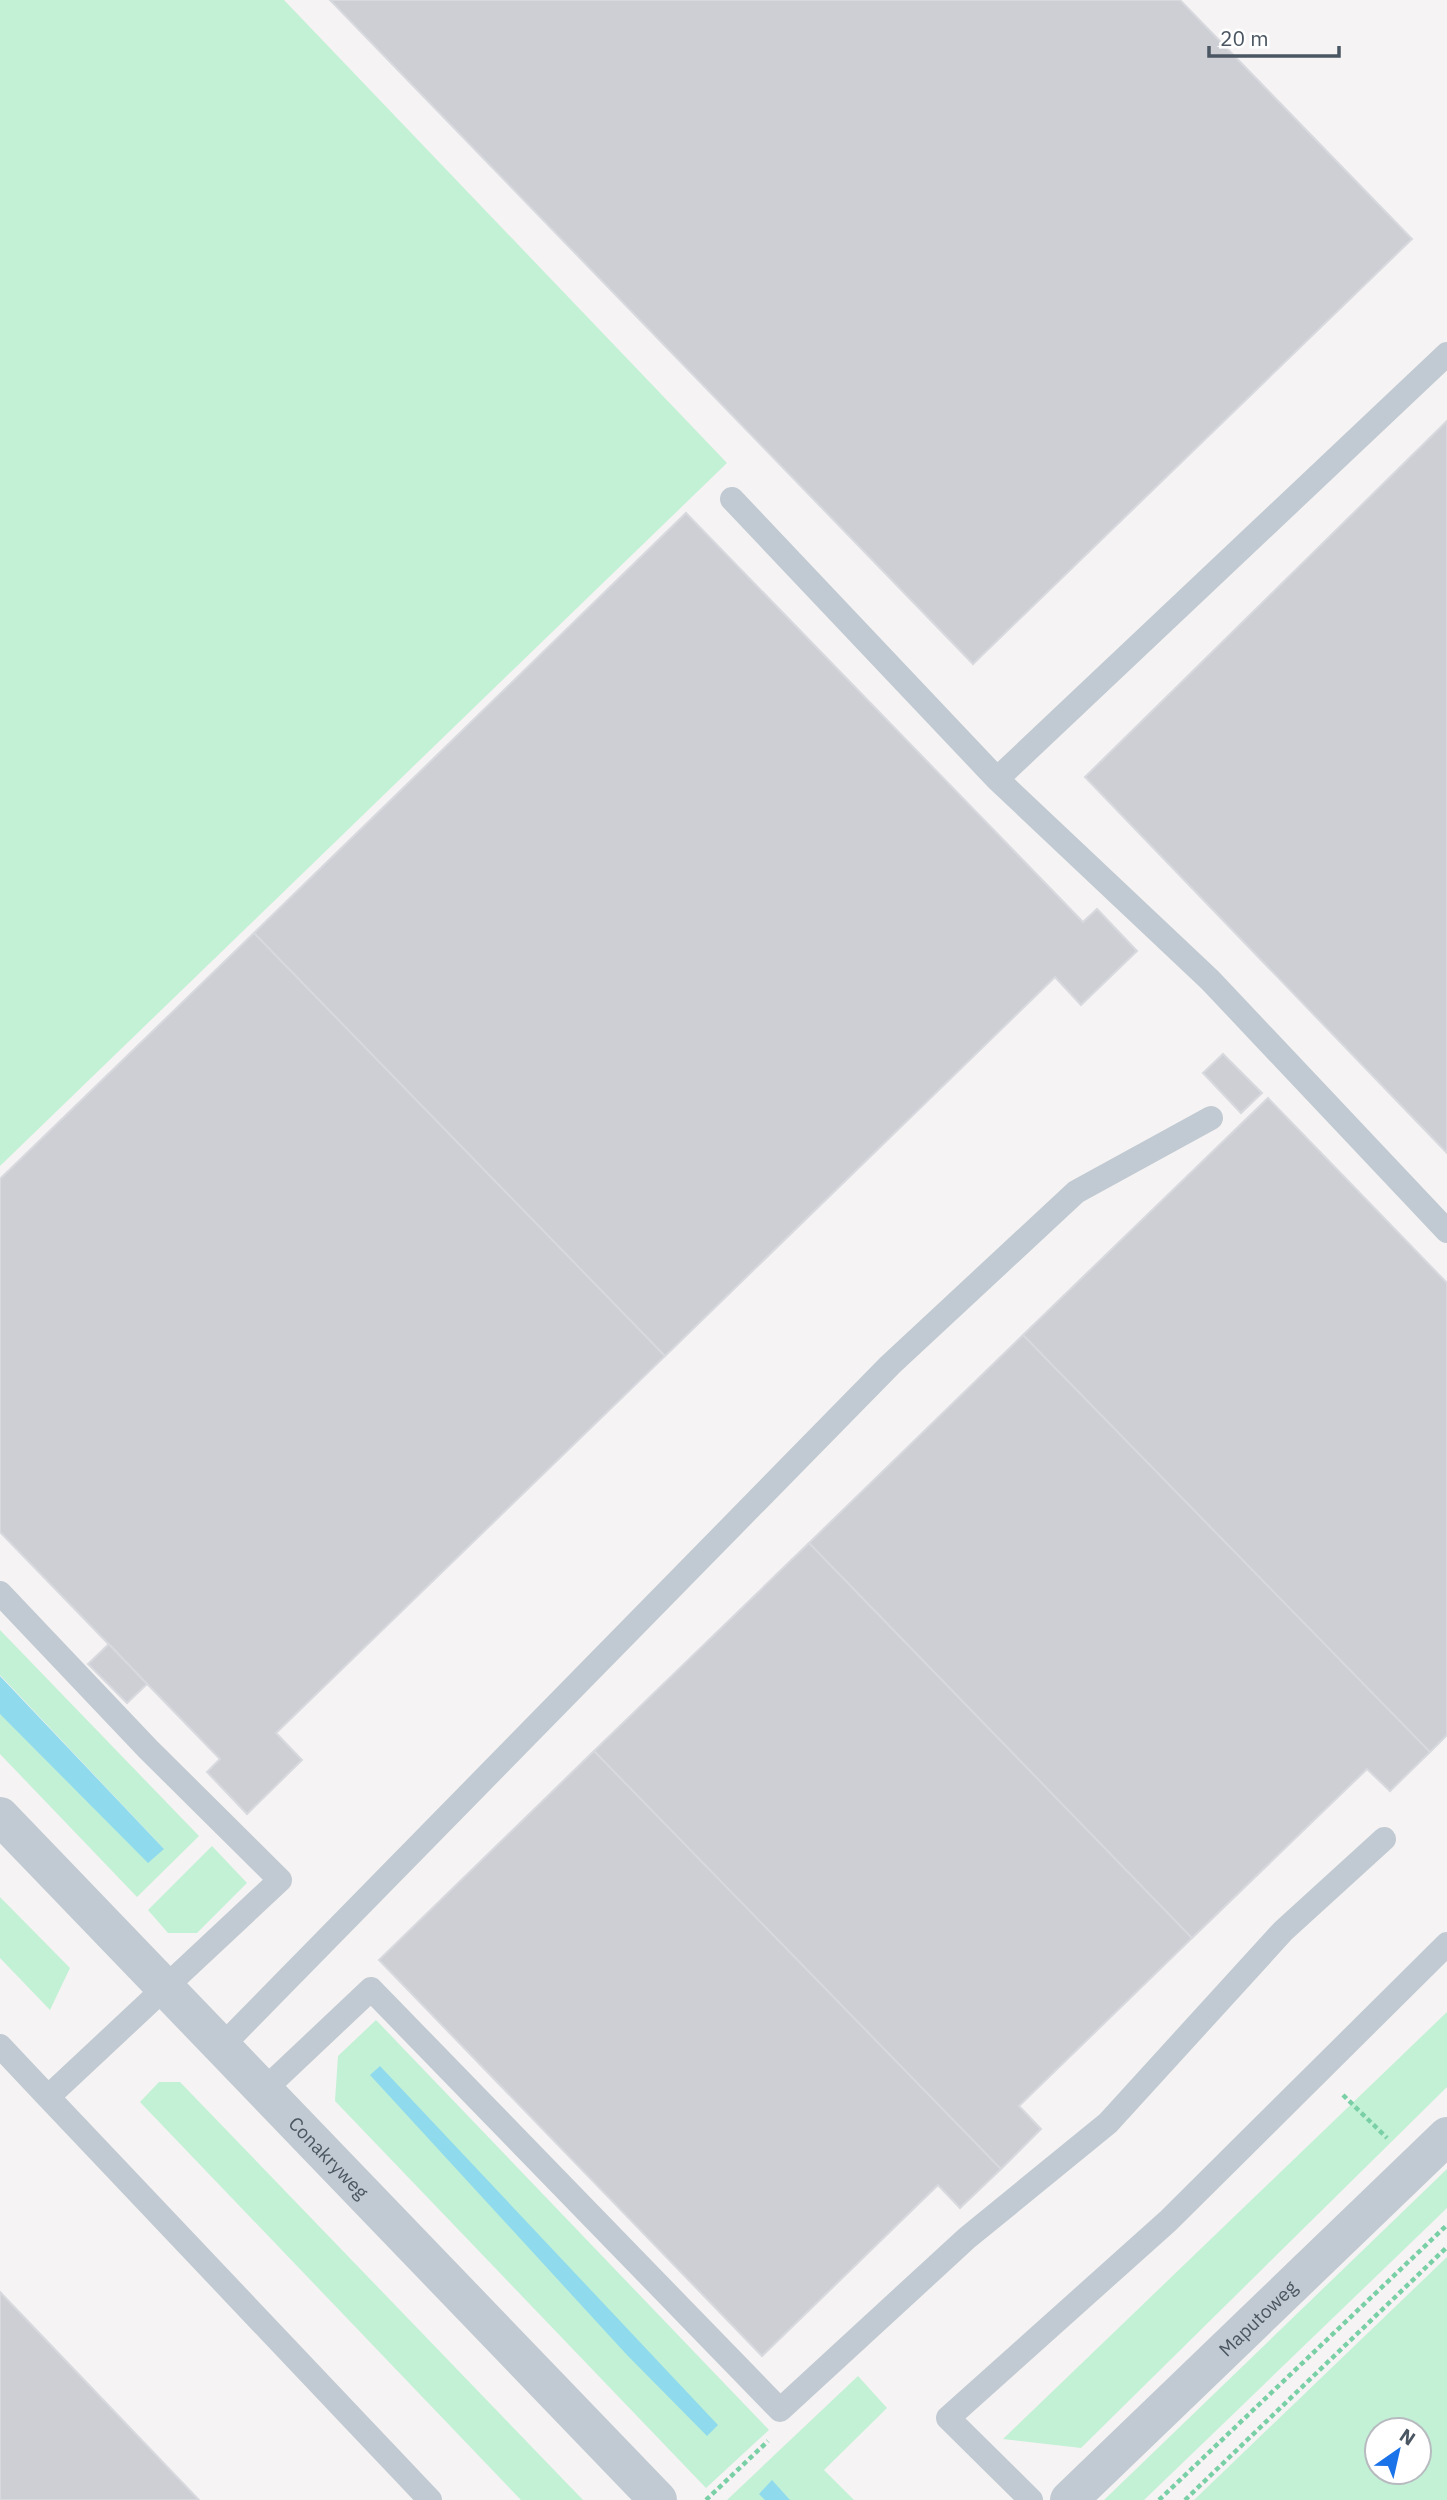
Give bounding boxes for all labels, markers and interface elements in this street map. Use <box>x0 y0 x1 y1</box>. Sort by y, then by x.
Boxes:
scale bar <box>1209 14 1338 58</box>
text: 20 m <box>1220 24 1269 52</box>
street label: Conakryweg <box>284 2111 374 2204</box>
street label: Maputoweg <box>1214 2275 1302 2361</box>
north arrow <box>1363 2416 1433 2486</box>
text: N <box>1395 2423 1420 2451</box>

